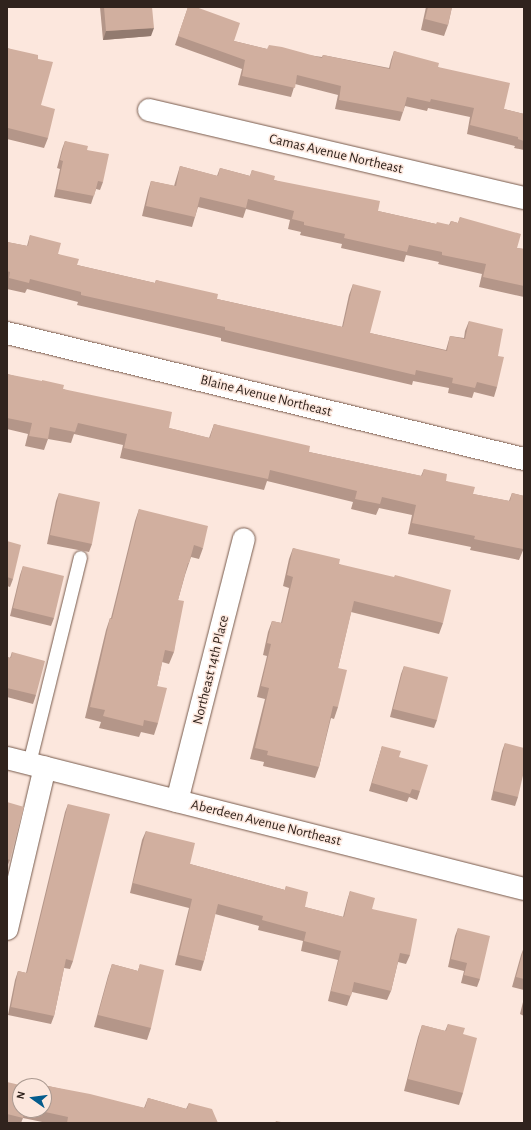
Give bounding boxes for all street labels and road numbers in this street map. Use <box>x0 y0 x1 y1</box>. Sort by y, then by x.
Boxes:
street label: Camas Avenue Northeast <box>267 130 405 178</box>
street label: Blaine Avenue Northeast <box>199 372 333 420</box>
street label: Northeast 14th Place <box>189 614 233 726</box>
street label: Aberdeen Avenue Northeast <box>189 796 343 850</box>

